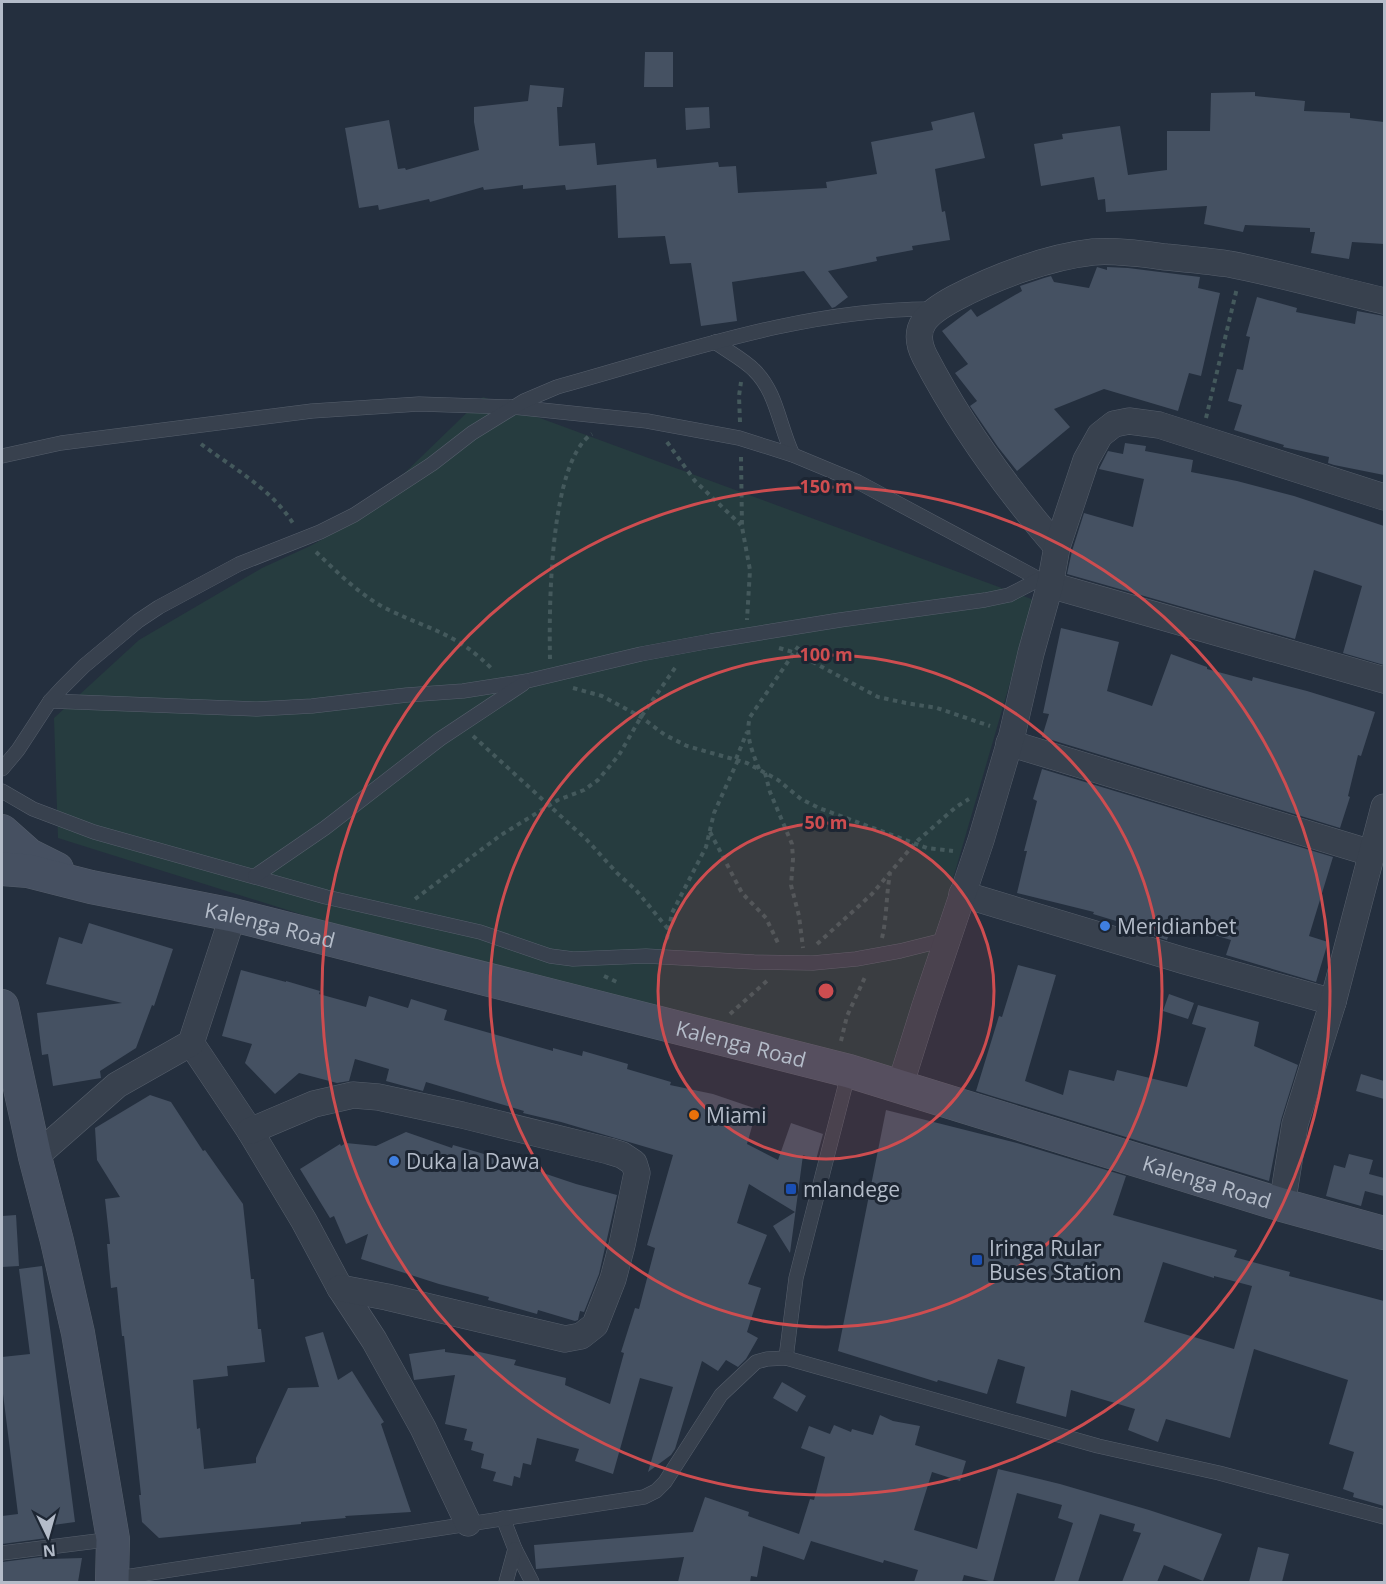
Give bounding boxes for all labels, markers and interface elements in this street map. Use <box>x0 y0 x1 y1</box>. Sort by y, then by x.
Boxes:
text: 150 m <box>799 474 853 498</box>
text: 100 m <box>799 642 853 666</box>
text: 50 m <box>805 810 847 834</box>
street label: Kalenga Road <box>202 896 338 954</box>
place label: Meridianbet <box>1117 912 1236 940</box>
marker: Meridianbet <box>1098 919 1112 933</box>
centre of rings <box>816 981 836 1001</box>
street label: Kalenga Road <box>673 1014 809 1074</box>
place label: Miami <box>706 1101 767 1129</box>
marker: Miami <box>687 1108 701 1122</box>
place label: Duka la Dawa <box>406 1147 540 1175</box>
street label: Kalenga Road <box>1139 1149 1275 1215</box>
marker: Duka la Dawa <box>387 1154 401 1168</box>
place label: mlandege <box>803 1175 900 1203</box>
marker: mlandege <box>784 1182 798 1196</box>
place label: Iringa Rular Buses Station <box>989 1234 1122 1286</box>
marker: Iringa Rular Buses Station <box>970 1253 984 1267</box>
north arrow <box>18 1506 78 1566</box>
text: N <box>42 1539 57 1562</box>

